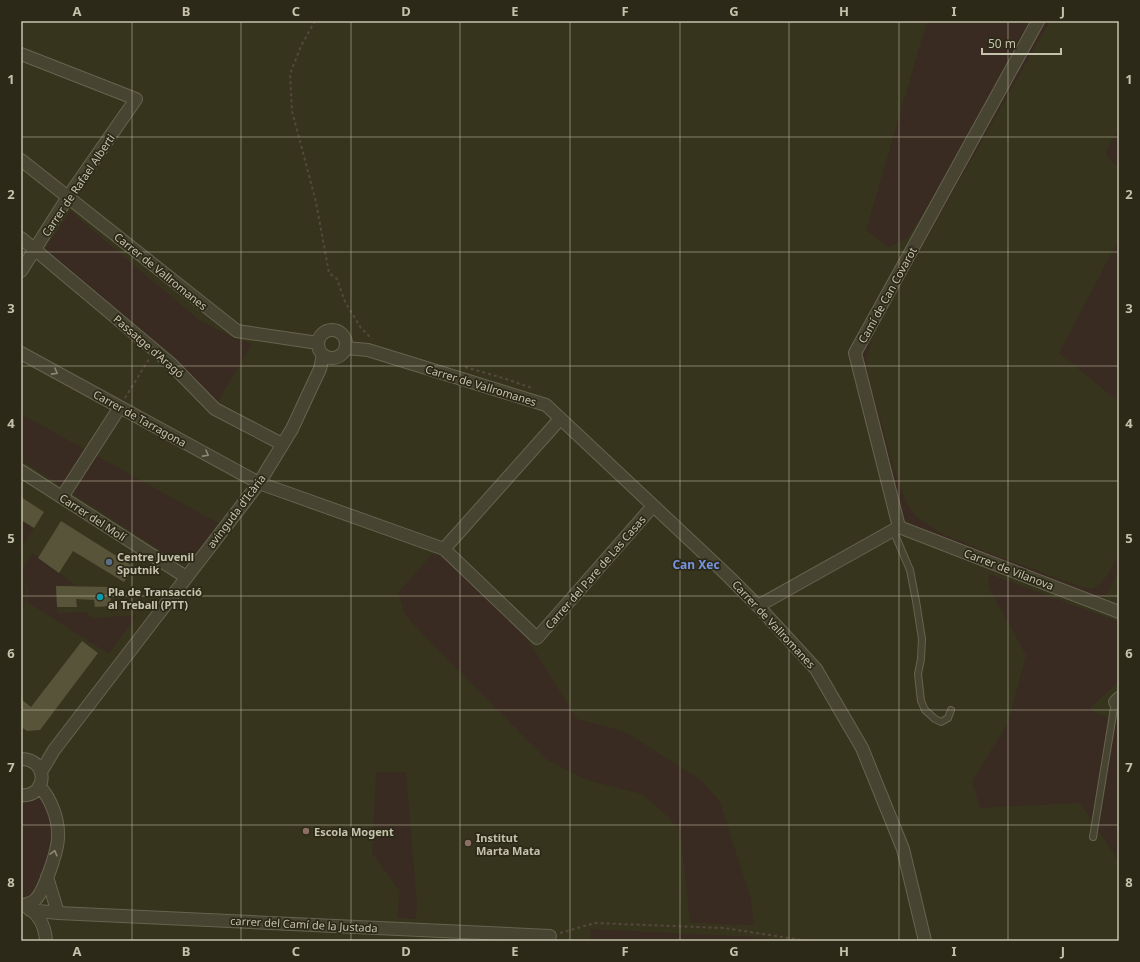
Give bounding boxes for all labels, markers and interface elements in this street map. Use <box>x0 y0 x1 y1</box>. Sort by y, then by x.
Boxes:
text: A <box>73 2 82 20</box>
text: B <box>182 2 190 20</box>
text: C <box>292 2 300 20</box>
text: D <box>401 2 411 20</box>
text: E <box>511 2 519 20</box>
text: F <box>621 2 629 20</box>
text: G <box>729 2 739 20</box>
text: H <box>839 2 849 20</box>
text: I <box>951 2 957 20</box>
text: J <box>1060 2 1065 20</box>
scale bar <box>982 30 1061 56</box>
text: 50 m <box>988 35 1016 52</box>
text: 1 <box>7 70 15 88</box>
text: 1 <box>1125 70 1133 88</box>
street label: Carrer de Rafael Alberti <box>38 131 118 239</box>
text: 2 <box>7 185 15 203</box>
text: 2 <box>1125 185 1133 203</box>
street label: Carrer de Vallromanes <box>111 229 211 313</box>
street label: Camí de Can Covarot <box>854 244 920 346</box>
text: 3 <box>7 299 15 317</box>
text: 3 <box>1125 299 1133 317</box>
street label: Passatge d'Aragó <box>111 311 188 381</box>
street label: Carrer de Vallromanes <box>424 361 538 409</box>
one-way arrow <box>51 367 58 374</box>
street label: Carrer de Tarragona <box>91 386 189 450</box>
text: 4 <box>7 414 15 432</box>
text: 4 <box>1125 414 1133 432</box>
one-way arrow <box>202 450 209 457</box>
street label: avinguda d'Icària <box>203 471 269 551</box>
street label: Carrer del Molí <box>57 490 130 545</box>
street label: Carrer del Pare de Las Casas <box>541 512 649 632</box>
text: 5 <box>7 529 15 547</box>
text: 5 <box>1125 529 1133 547</box>
street label: Carrer de Vilanova <box>962 545 1056 593</box>
place label: Centre Juvenil Sputnik <box>117 549 194 577</box>
district label: Can Xec <box>672 556 720 573</box>
marker: Centre Juvenil Sputnik <box>104 557 114 567</box>
street label: Carrer de Vallromanes <box>729 577 819 671</box>
place label: Pla de Transacció al Treball (PTT) <box>108 584 202 612</box>
marker: Pla de Transacció al Treball (PTT) <box>95 592 105 602</box>
text: 6 <box>7 644 15 662</box>
text: 6 <box>1125 644 1133 662</box>
text: 7 <box>7 758 15 776</box>
text: 7 <box>1125 758 1133 776</box>
place label: Escola Mogent <box>314 824 394 839</box>
marker: Escola Mogent <box>301 826 311 836</box>
place label: Institut Marta Mata <box>476 830 540 858</box>
marker: Institut Marta Mata <box>463 838 473 848</box>
one-way arrow <box>50 850 58 856</box>
text: 8 <box>7 873 15 891</box>
text: 8 <box>1125 873 1133 891</box>
street label: carrer del Camí de la Justada <box>230 913 378 935</box>
text: A <box>73 942 82 960</box>
text: B <box>182 942 190 960</box>
text: C <box>292 942 300 960</box>
text: D <box>401 942 411 960</box>
text: E <box>511 942 519 960</box>
text: F <box>621 942 629 960</box>
text: G <box>729 942 739 960</box>
text: H <box>839 942 849 960</box>
text: I <box>951 942 957 960</box>
text: J <box>1060 942 1065 960</box>

